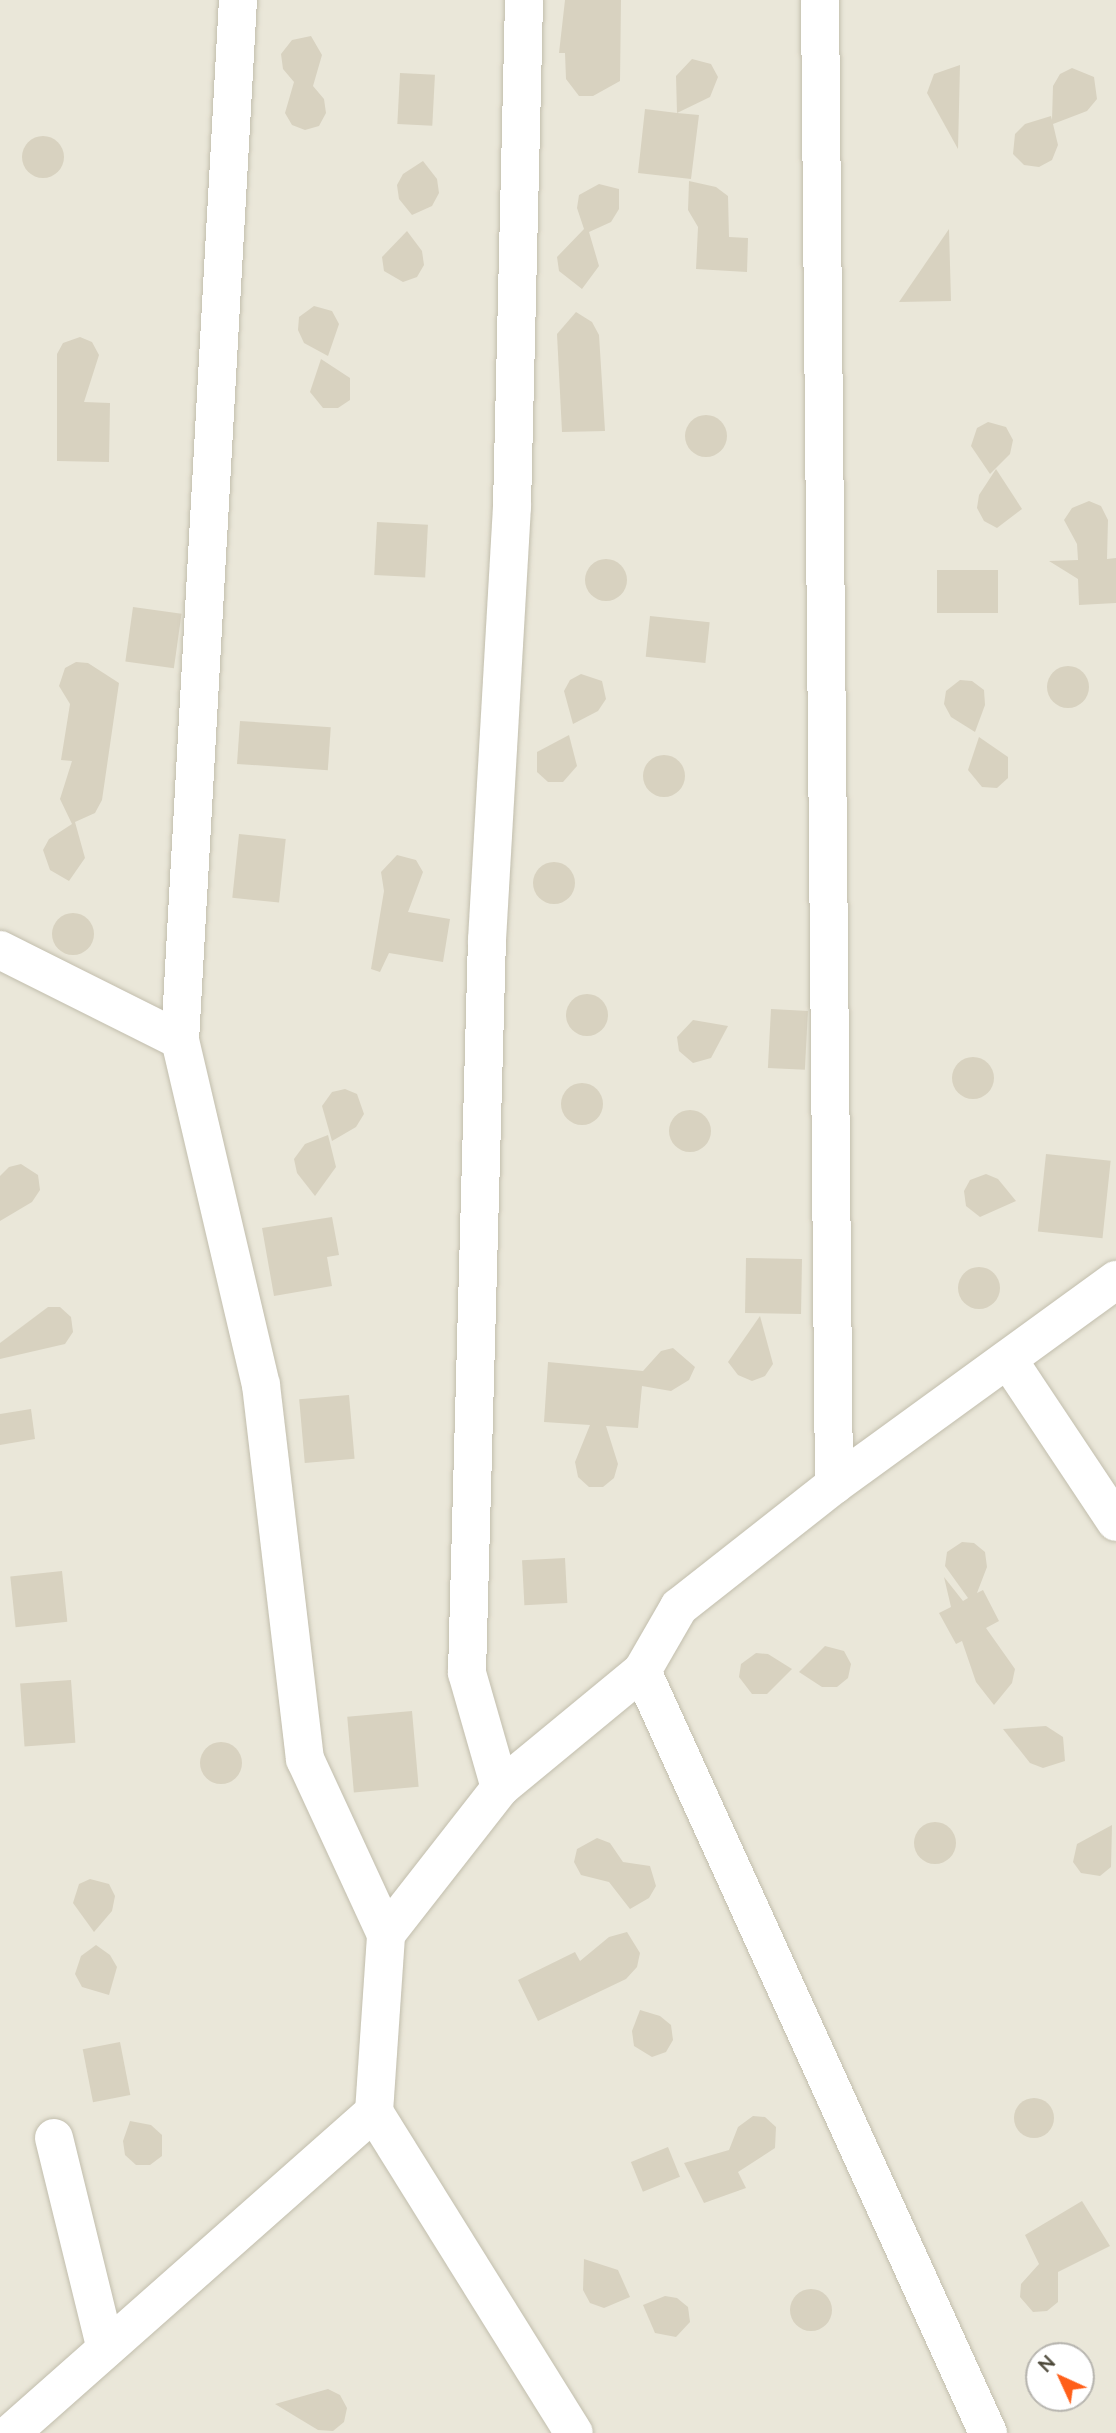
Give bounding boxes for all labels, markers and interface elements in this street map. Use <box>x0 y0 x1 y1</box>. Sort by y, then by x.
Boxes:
north arrow <box>1025 2342 1095 2412</box>
text: N <box>1033 2350 1060 2377</box>

